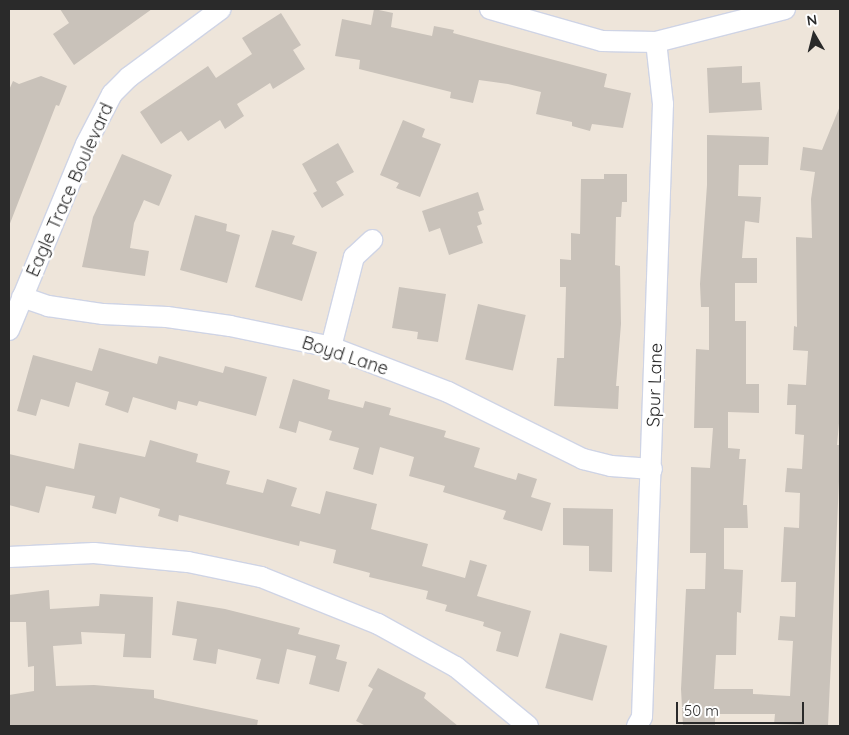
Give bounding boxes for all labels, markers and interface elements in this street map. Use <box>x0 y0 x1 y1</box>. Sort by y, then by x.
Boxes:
north arrow <box>789 10 839 60</box>
text: N <box>806 11 818 30</box>
street label: Eagle Trace Boulevard <box>22 100 118 280</box>
street label: Boyd Lane <box>299 332 391 380</box>
street label: Spur Lane <box>643 343 667 427</box>
scale bar <box>679 692 806 724</box>
text: 50 m <box>684 701 719 720</box>

